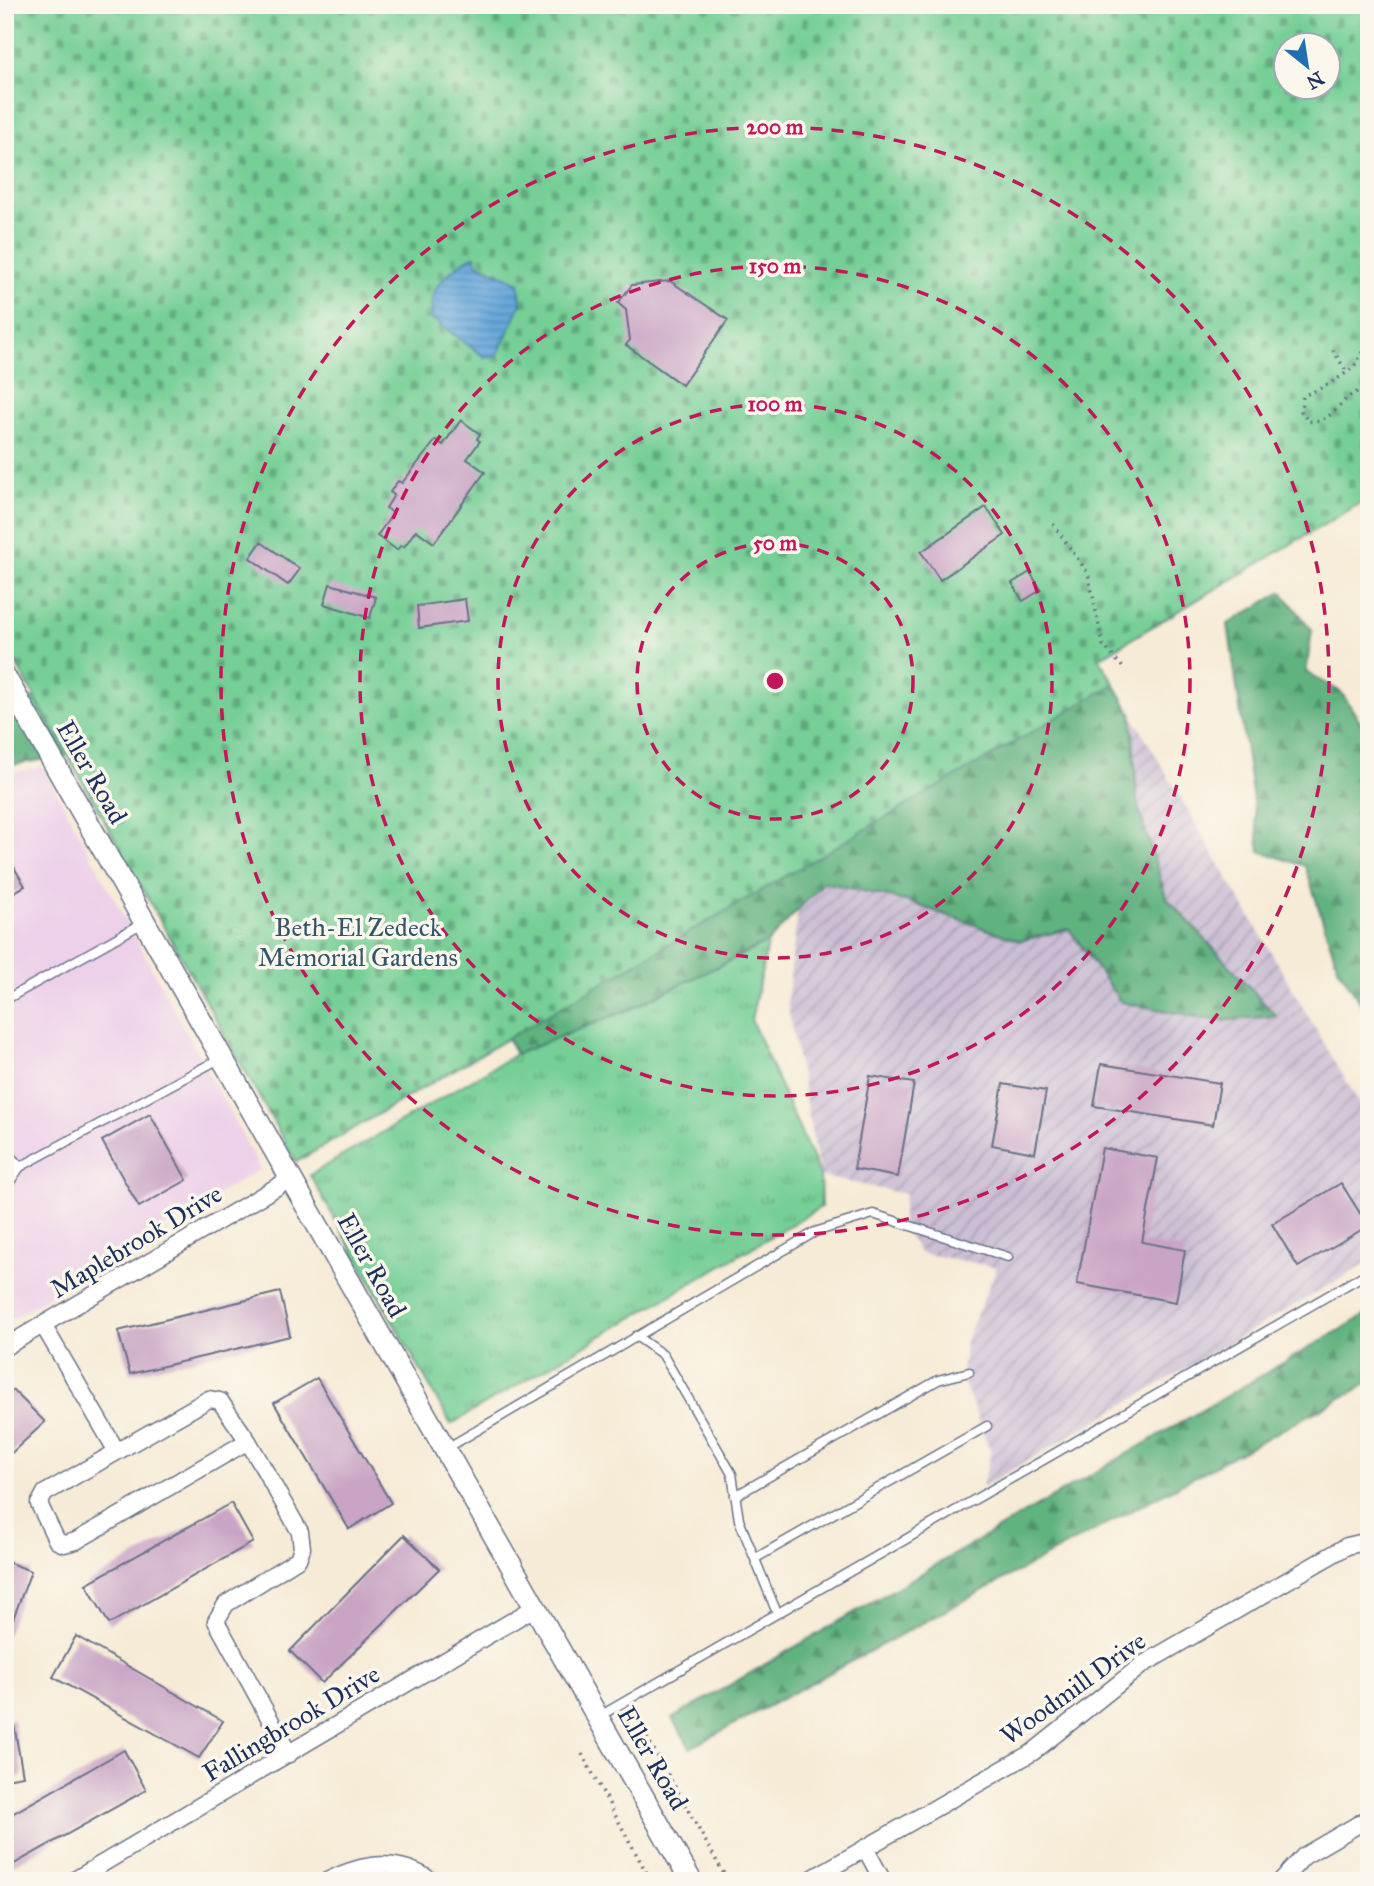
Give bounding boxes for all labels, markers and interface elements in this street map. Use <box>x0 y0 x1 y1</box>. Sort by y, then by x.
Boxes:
north arrow <box>1272 32 1342 102</box>
text: N <box>1303 66 1328 94</box>
text: 200 m <box>747 114 804 140</box>
text: 150 m <box>749 253 801 279</box>
text: 100 m <box>748 391 803 417</box>
text: 50 m <box>753 530 797 556</box>
centre of rings <box>763 669 787 693</box>
street label: Eller Road <box>50 715 134 829</box>
park label: Beth-El Zedeck Memorial Gardens <box>258 911 458 973</box>
street label: Maplebrook Drive <box>44 1177 228 1305</box>
street label: Eller Road <box>330 1207 414 1323</box>
street label: Woodmill Drive <box>994 1624 1152 1752</box>
street label: Fallingbrook Drive <box>197 1657 386 1789</box>
street label: Eller Road <box>611 1701 695 1815</box>

